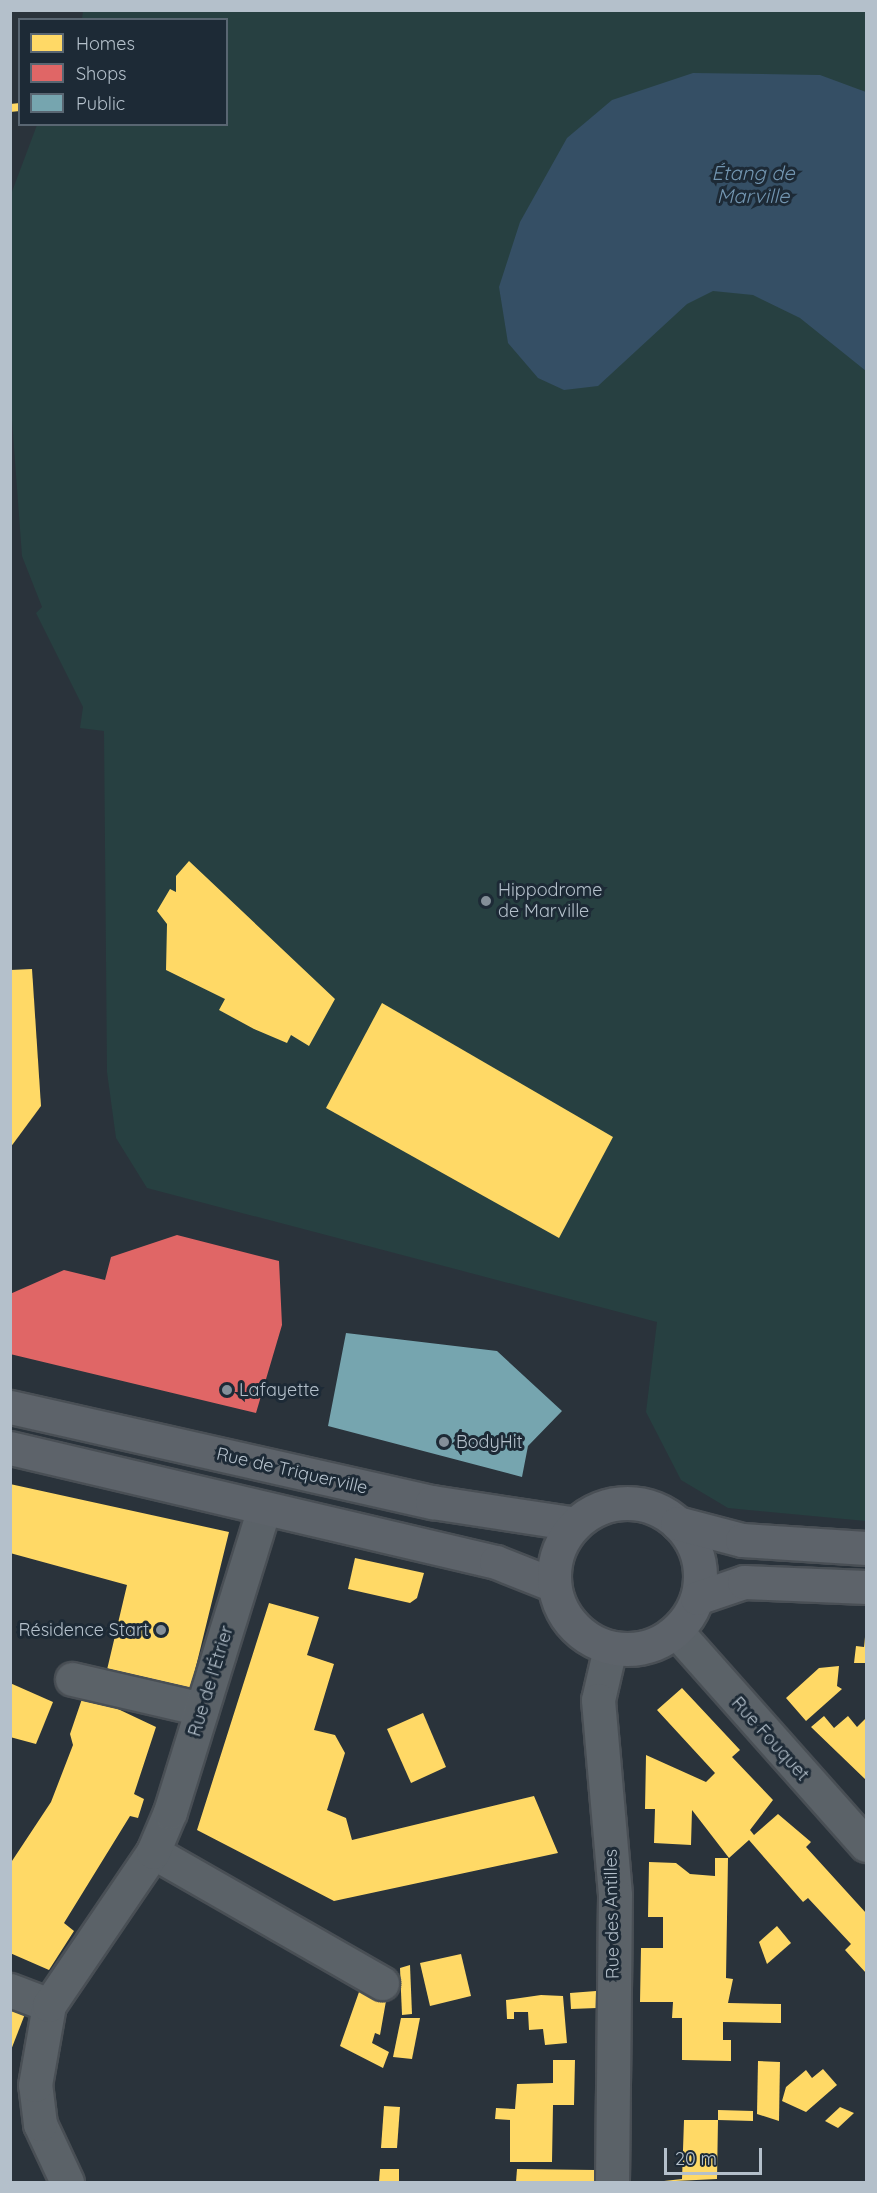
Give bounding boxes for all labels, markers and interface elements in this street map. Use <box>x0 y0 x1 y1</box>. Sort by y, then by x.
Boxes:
legend <box>18 18 228 126</box>
text: Homes <box>76 32 135 55</box>
text: Shops <box>76 62 127 85</box>
text: Public <box>76 92 125 115</box>
water label: Étang de Marville <box>711 160 795 207</box>
place label: Hippodrome de Marville <box>498 880 602 922</box>
marker: Hippodrome de Marville <box>479 894 493 908</box>
place label: Lafayette <box>239 1379 319 1401</box>
marker: Lafayette <box>220 1383 234 1397</box>
place label: BodyHit <box>456 1431 523 1453</box>
marker: BodyHit <box>437 1435 451 1449</box>
street label: Rue de Triquerville <box>214 1443 370 1499</box>
place label: Résidence Start <box>19 1619 149 1641</box>
marker: Résidence Start <box>154 1623 168 1637</box>
street label: Rue de l'Étrier <box>184 1623 238 1739</box>
street label: Rue Fouquet <box>727 1693 813 1785</box>
street label: Rue des Antilles <box>600 1849 624 1979</box>
scale bar <box>667 2136 764 2174</box>
text: 20 m <box>675 2147 717 2170</box>

